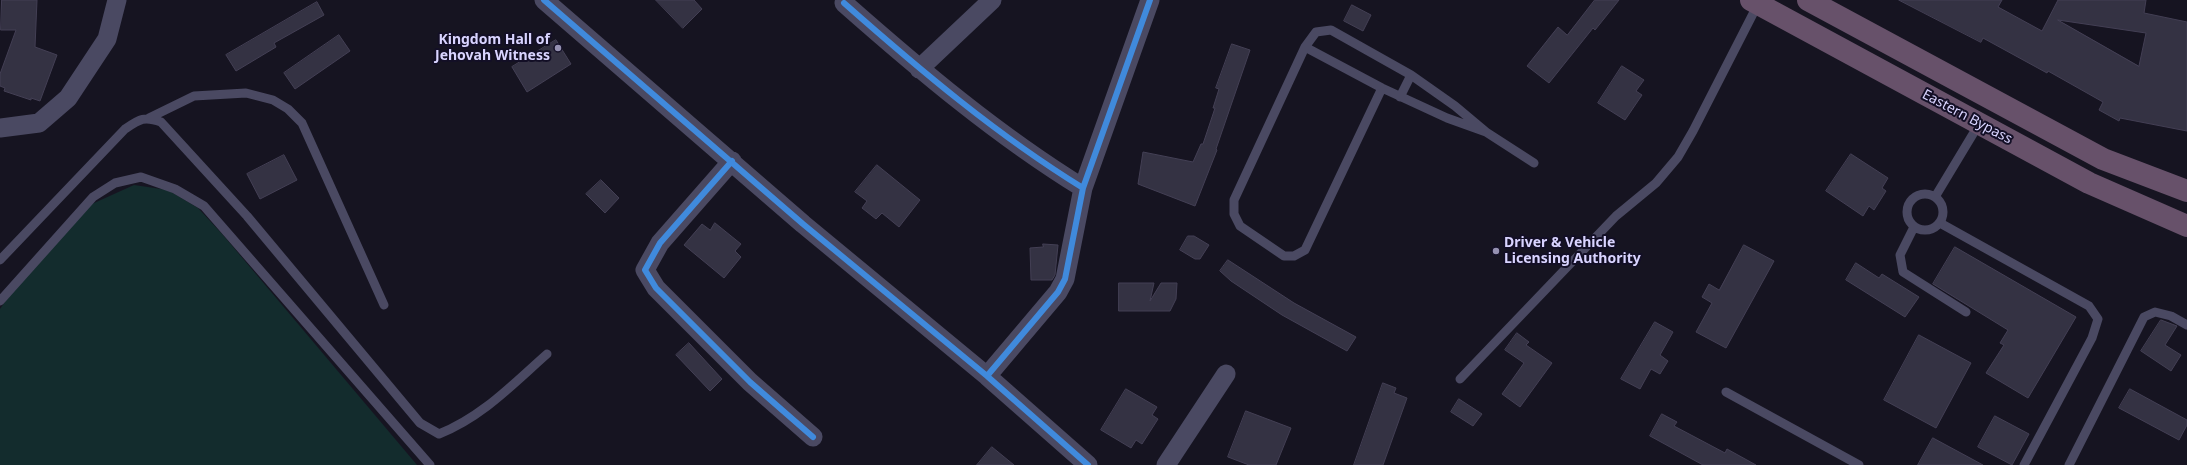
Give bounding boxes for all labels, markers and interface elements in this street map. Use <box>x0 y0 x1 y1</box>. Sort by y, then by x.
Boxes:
place label: Kingdom Hall of Jehovah Witness <box>435 32 550 64</box>
marker: Kingdom Hall of Jehovah Witness <box>553 43 563 53</box>
street label: Eastern Bypass <box>1919 86 2015 148</box>
place label: Driver & Vehicle Licensing Authority <box>1504 235 1641 268</box>
marker: Driver & Vehicle Licensing Authority <box>1491 246 1501 256</box>

